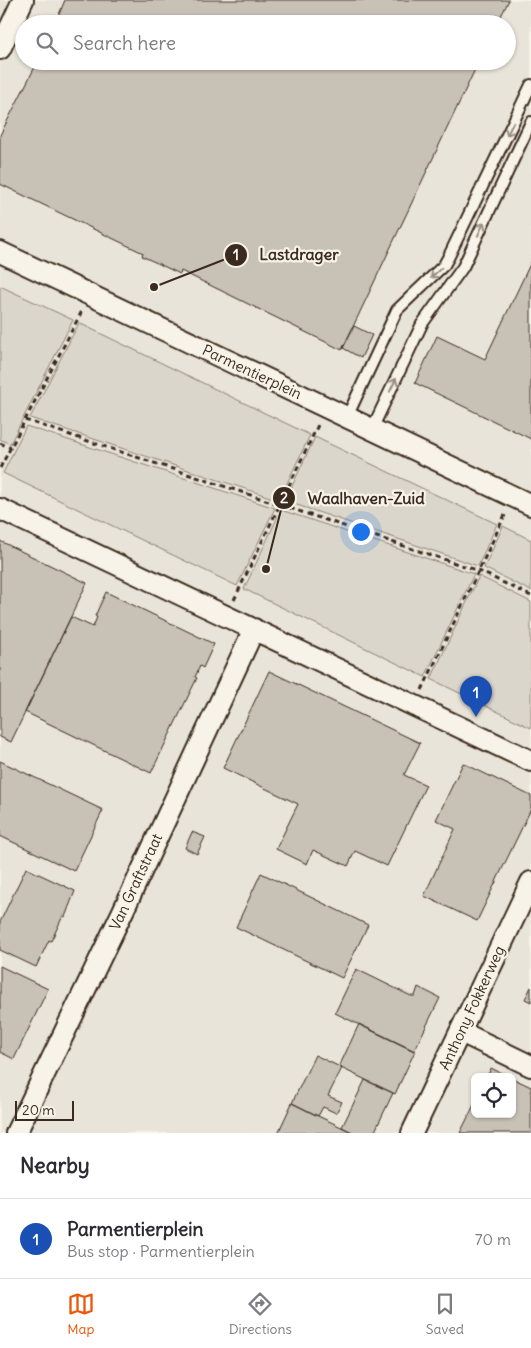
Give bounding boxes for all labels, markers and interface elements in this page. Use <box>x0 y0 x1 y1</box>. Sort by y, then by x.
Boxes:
search box <box>15 15 516 70</box>
icon: search <box>33 29 61 57</box>
text: Search here <box>73 31 176 55</box>
one-way arrow <box>505 121 514 136</box>
one-way arrow <box>476 222 486 237</box>
callout: Lastdrager <box>224 239 348 270</box>
text: Lastdrager <box>259 244 339 265</box>
text: 1 <box>233 245 239 264</box>
one-way arrow <box>429 267 442 279</box>
street label: Parmentierplein <box>199 340 305 403</box>
one-way arrow <box>389 378 398 393</box>
callout: Waalhaven-Zuid <box>272 483 434 514</box>
text: 2 <box>280 488 288 507</box>
text: Waalhaven-Zuid <box>307 488 425 508</box>
your location <box>348 519 374 545</box>
pin: 1 <box>460 676 492 717</box>
street label: Van Graftstraat <box>105 830 166 933</box>
street label: Anthony Fokkerweg <box>434 943 509 1073</box>
map controls <box>471 1073 516 1118</box>
button: locate <box>471 1073 516 1118</box>
scale bar <box>15 1098 74 1121</box>
text: 20 m <box>22 1101 55 1119</box>
text: Nearby <box>20 1152 90 1179</box>
text: Parmentierplein <box>67 1217 204 1241</box>
text: 1 <box>33 1229 39 1249</box>
text: 70 m <box>475 1229 511 1249</box>
text: Bus stop · Parmentierplein <box>67 1241 255 1261</box>
tab: Map <box>67 1290 95 1338</box>
tab: Directions <box>229 1290 292 1338</box>
tab: Saved <box>426 1290 464 1338</box>

